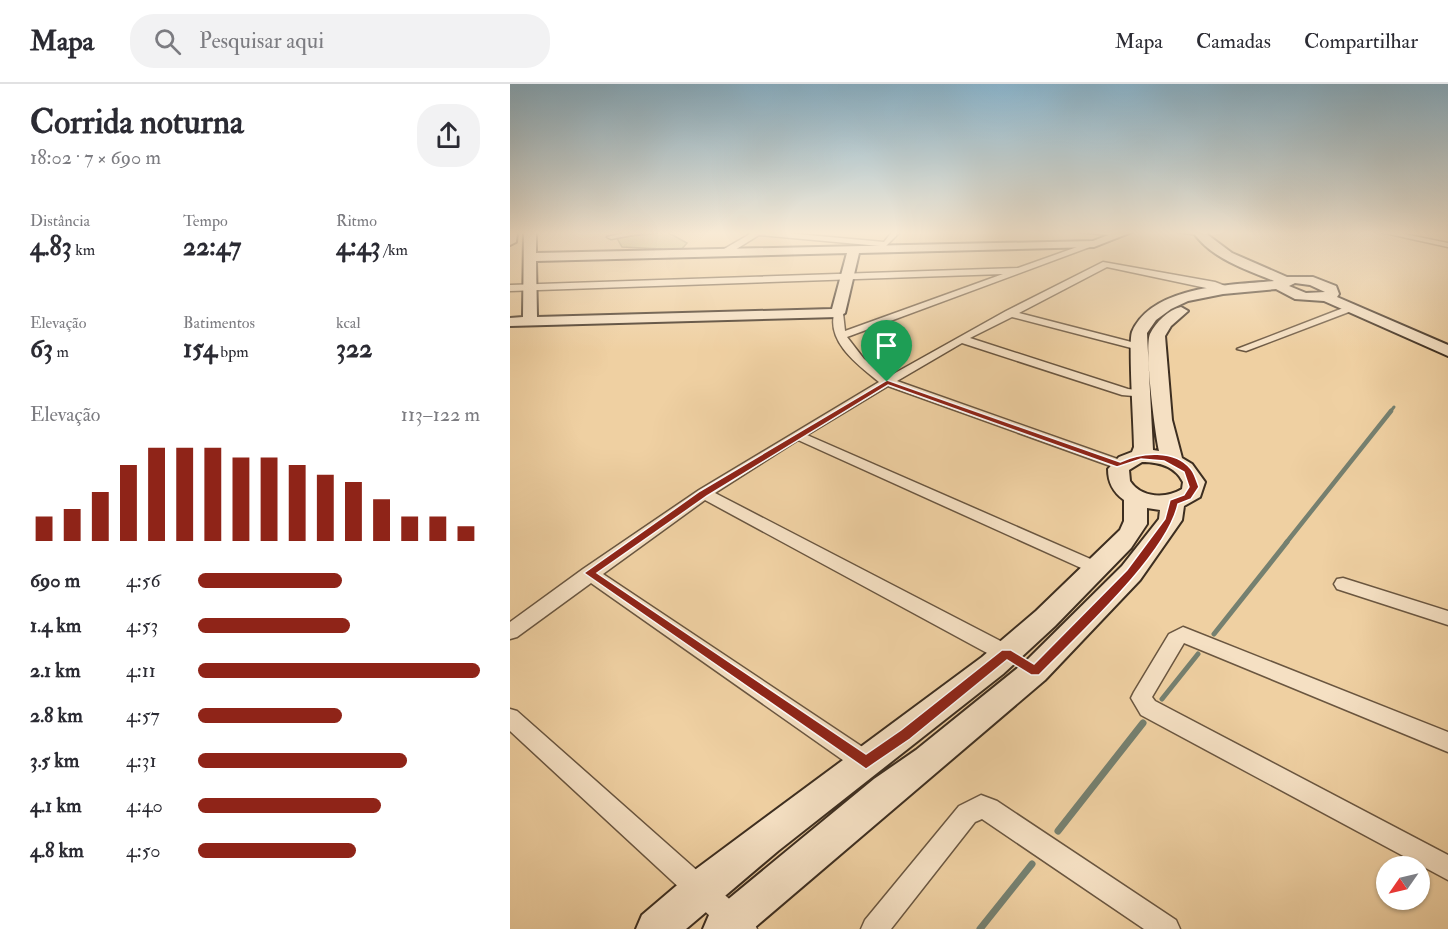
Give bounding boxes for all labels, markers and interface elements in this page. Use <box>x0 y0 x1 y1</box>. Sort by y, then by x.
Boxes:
search box <box>130 14 550 68</box>
text: Mapa <box>30 24 94 59</box>
icon: search <box>151 25 184 58</box>
text: Pesquisar aqui <box>199 27 324 55</box>
text: Mapa <box>1115 28 1163 55</box>
text: Camadas <box>1196 28 1271 55</box>
text: Compartilhar <box>1304 28 1418 55</box>
text: Corrida noturna <box>30 102 244 143</box>
button: share <box>417 104 480 167</box>
text: 18:02 · 7 × 690 m <box>30 145 161 170</box>
text: Distância <box>30 211 90 231</box>
text: Tempo <box>183 211 228 231</box>
text: Ritmo <box>336 211 377 231</box>
text: 4.83 <box>30 231 72 263</box>
text: 22:47 <box>183 231 241 263</box>
text: 4:43 <box>336 231 380 263</box>
text: km <box>72 240 95 260</box>
text: /km <box>380 240 408 260</box>
text: Elevação <box>30 313 86 333</box>
text: Batimentos <box>183 313 255 333</box>
text: kcal <box>336 313 361 333</box>
pin <box>861 320 912 382</box>
icon: arrive <box>870 329 903 362</box>
text: 63 <box>30 333 53 365</box>
text: 154 <box>183 333 217 365</box>
text: 322 <box>336 333 372 365</box>
text: m <box>53 342 69 362</box>
text: bpm <box>217 342 249 362</box>
text: Elevação <box>30 402 100 427</box>
text: 113–122 m <box>401 402 480 427</box>
text: 690 m <box>30 568 80 593</box>
text: 4:56 <box>126 568 161 593</box>
text: 1.4 km <box>30 613 81 638</box>
text: 4:53 <box>126 613 158 638</box>
text: 2.1 km <box>30 658 80 683</box>
text: 4:11 <box>126 658 156 683</box>
text: 2.8 km <box>30 703 83 728</box>
text: 4:57 <box>126 703 160 728</box>
text: 3.5 km <box>30 748 79 773</box>
text: 4:31 <box>126 748 157 773</box>
text: 4.1 km <box>30 793 81 818</box>
text: 4:40 <box>126 793 163 818</box>
text: 4.8 km <box>30 838 84 863</box>
text: 4:50 <box>126 838 161 863</box>
north arrow <box>1376 856 1430 910</box>
map controls <box>1376 856 1430 910</box>

